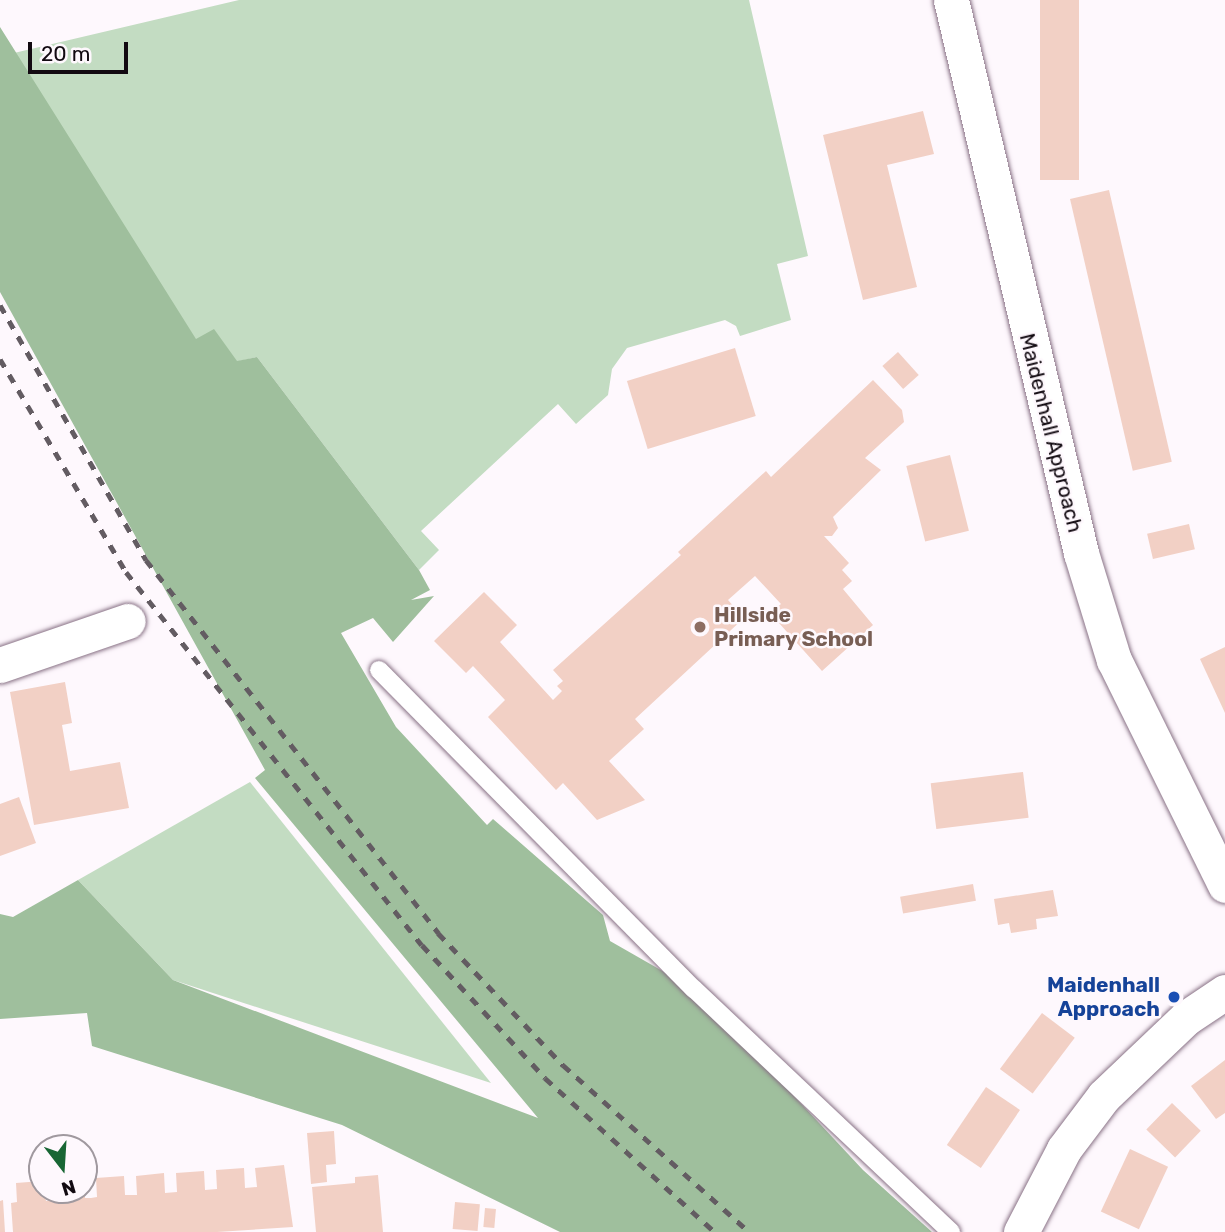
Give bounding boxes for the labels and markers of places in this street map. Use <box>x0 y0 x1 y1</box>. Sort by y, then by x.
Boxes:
place label: Hillside Primary School <box>714 602 874 652</box>
marker: Hillside Primary School <box>692 619 708 635</box>
place label: Maidenhall Approach <box>1047 972 1160 1022</box>
marker: Maidenhall Approach <box>1166 989 1182 1005</box>

